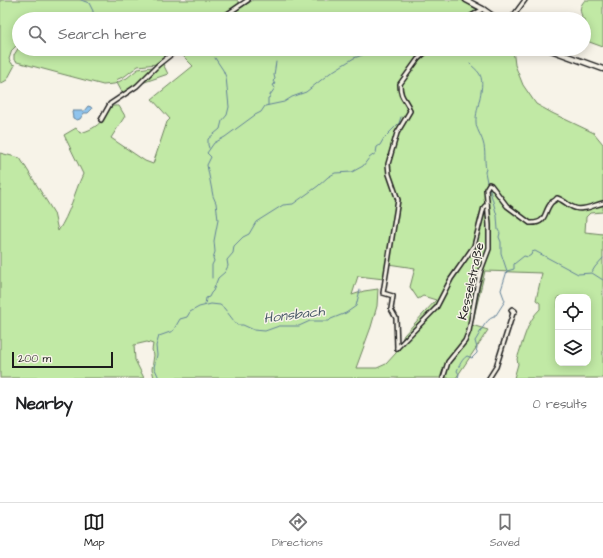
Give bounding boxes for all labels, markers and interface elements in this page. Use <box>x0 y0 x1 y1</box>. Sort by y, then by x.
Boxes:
search box <box>12 12 591 56</box>
icon: search <box>26 23 48 45</box>
text: Search here <box>58 24 147 45</box>
street label: Kesselstraße <box>453 241 489 322</box>
map controls <box>555 294 591 366</box>
button: locate <box>555 294 591 330</box>
water label: Honsbach <box>263 301 327 329</box>
button: layers <box>555 330 591 366</box>
scale bar <box>12 350 113 369</box>
text: 200 m <box>18 351 51 366</box>
text: Nearby <box>16 392 73 416</box>
text: 0 results <box>532 395 587 413</box>
tab: Map <box>83 511 105 550</box>
tab: Directions <box>272 511 323 550</box>
tab: Saved <box>490 511 520 550</box>

